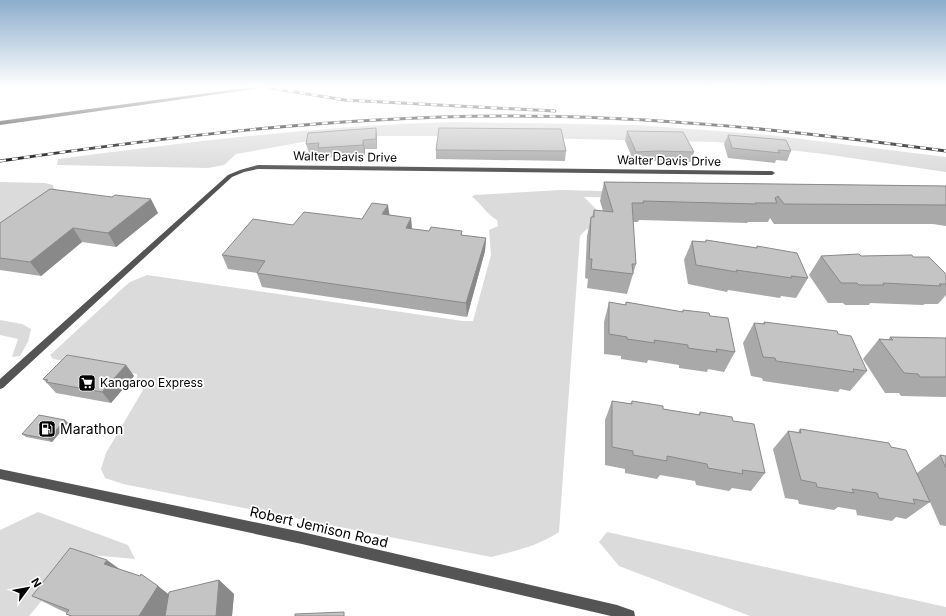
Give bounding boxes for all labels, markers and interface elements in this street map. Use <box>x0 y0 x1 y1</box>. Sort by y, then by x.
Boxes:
street label: Walter Davis Drive <box>293 148 397 165</box>
street label: Walter Davis Drive <box>617 152 721 169</box>
supermarket icon: Kangaroo Express <box>77 373 97 393</box>
place label: Kangaroo Express <box>100 375 203 390</box>
fuel station icon: Marathon <box>37 419 57 439</box>
place label: Marathon <box>60 420 123 437</box>
street label: Robert Jemison Road <box>248 502 390 551</box>
north arrow <box>8 568 48 608</box>
text: N <box>28 575 45 590</box>

